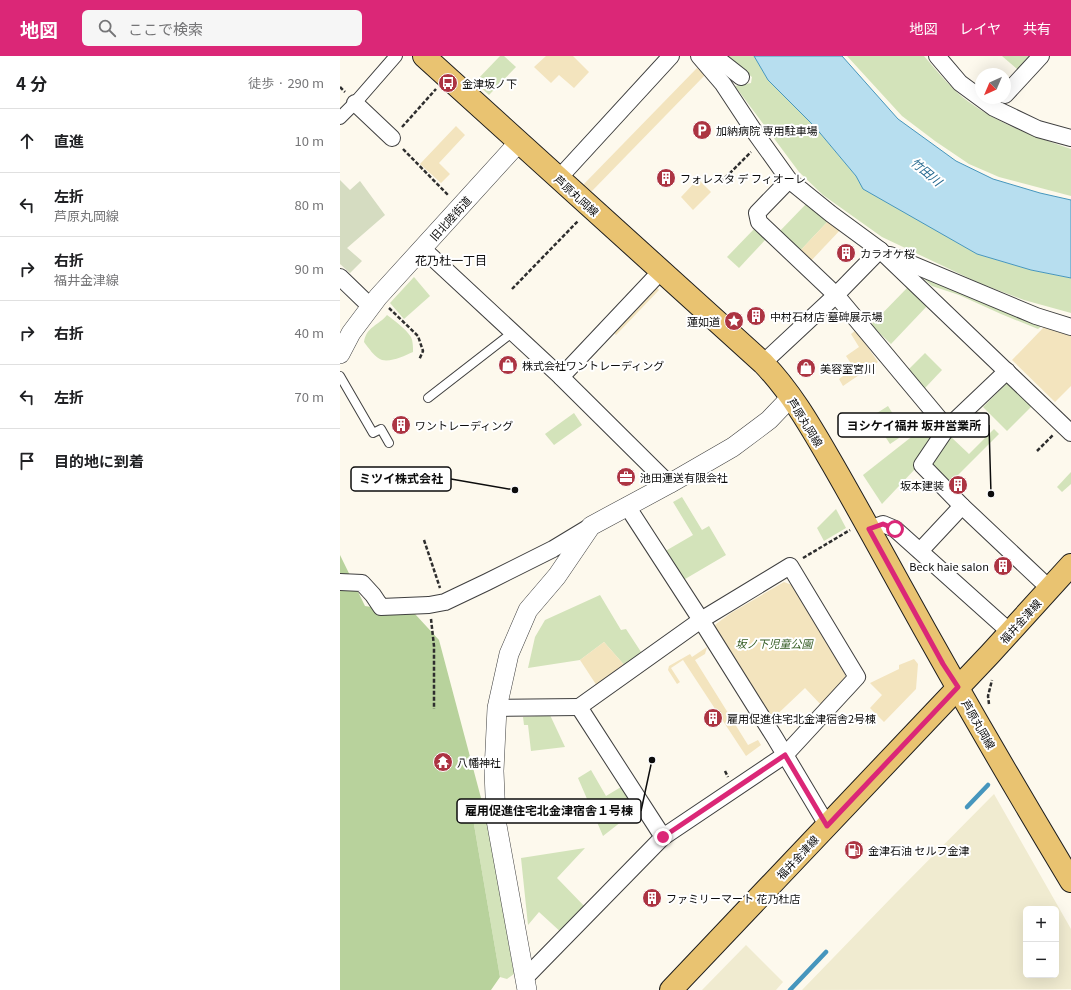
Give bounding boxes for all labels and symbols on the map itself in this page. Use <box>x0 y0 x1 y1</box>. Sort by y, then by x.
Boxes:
north arrow <box>975 68 1011 104</box>
bus stop icon: 金津坂ノ下 <box>437 72 459 94</box>
place label: 金津坂ノ下 <box>462 75 517 91</box>
parking icon: 加納病院 専用駐車場 <box>691 119 713 141</box>
place label: 加納病院 専用駐車場 <box>716 122 817 138</box>
water label: 竹田川 <box>908 153 948 190</box>
building icon: フォレスタ デ フィオーレ <box>655 167 677 189</box>
place label: フォレスタ デ フィオーレ <box>680 170 806 186</box>
street label: 芦原丸岡線 <box>551 171 603 219</box>
street label: 旧北陸街道 <box>426 192 474 244</box>
building icon: カラオケ桜 <box>835 242 857 264</box>
place label: カラオケ桜 <box>860 245 915 261</box>
district label: 花乃杜一丁目 <box>415 251 487 268</box>
building icon: 中村石材店 墓碑展示場 <box>745 305 767 327</box>
place label: 中村石材店 墓碑展示場 <box>770 308 882 324</box>
place icon: 蓮如道 <box>723 310 745 332</box>
place label: 蓮如道 <box>687 313 720 329</box>
shop icon: 株式会社ワントレーディング <box>497 354 519 376</box>
place label: 株式会社ワントレーディング <box>522 357 664 373</box>
shop icon: 美容室宮川 <box>795 357 817 379</box>
place label: 美容室宮川 <box>820 360 875 376</box>
street label: 芦原丸岡線 <box>785 394 827 450</box>
callout: ヨシケイ福井 坂井営業所 <box>838 413 989 437</box>
building icon: ワントレーディング <box>390 414 412 436</box>
text: ヨシケイ福井 坂井営業所 <box>847 416 981 433</box>
place label: ワントレーディング <box>415 417 513 433</box>
office icon: 池田運送有限会社 <box>615 466 637 488</box>
callout: ミツイ株式会社 <box>351 467 451 491</box>
text: ミツイ株式会社 <box>359 469 443 486</box>
place label: 池田運送有限会社 <box>640 469 728 485</box>
building icon: 坂本建装 <box>947 474 969 496</box>
place label: 坂本建装 <box>900 477 944 493</box>
route start <box>886 520 904 538</box>
building icon: Beck haie salon <box>992 555 1014 577</box>
place label: Beck haie salon <box>909 558 989 574</box>
street label: 福井金津線 <box>996 595 1044 647</box>
park label: 坂ノ下児童公園 <box>736 635 814 651</box>
street label: 芦原丸岡線 <box>958 696 1000 752</box>
building icon: 雇用促進住宅北金津宿舎2号棟 <box>702 707 724 729</box>
place label: 雇用促進住宅北金津宿舎2号棟 <box>727 710 876 726</box>
temple icon: 八幡神社 <box>432 751 454 773</box>
place label: 八幡神社 <box>457 754 501 770</box>
callout: 雇用促進住宅北金津宿舎１号棟 <box>457 799 641 823</box>
text: 雇用促進住宅北金津宿舎１号棟 <box>465 801 633 818</box>
route end <box>654 828 672 846</box>
street label: 福井金津線 <box>772 831 822 883</box>
fuel station icon: 金津石油 セルフ金津 <box>843 839 865 861</box>
place label: 金津石油 セルフ金津 <box>868 842 969 858</box>
building icon: ファミリーマート 花乃杜店 <box>641 887 663 909</box>
place label: ファミリーマート 花乃杜店 <box>666 890 800 906</box>

